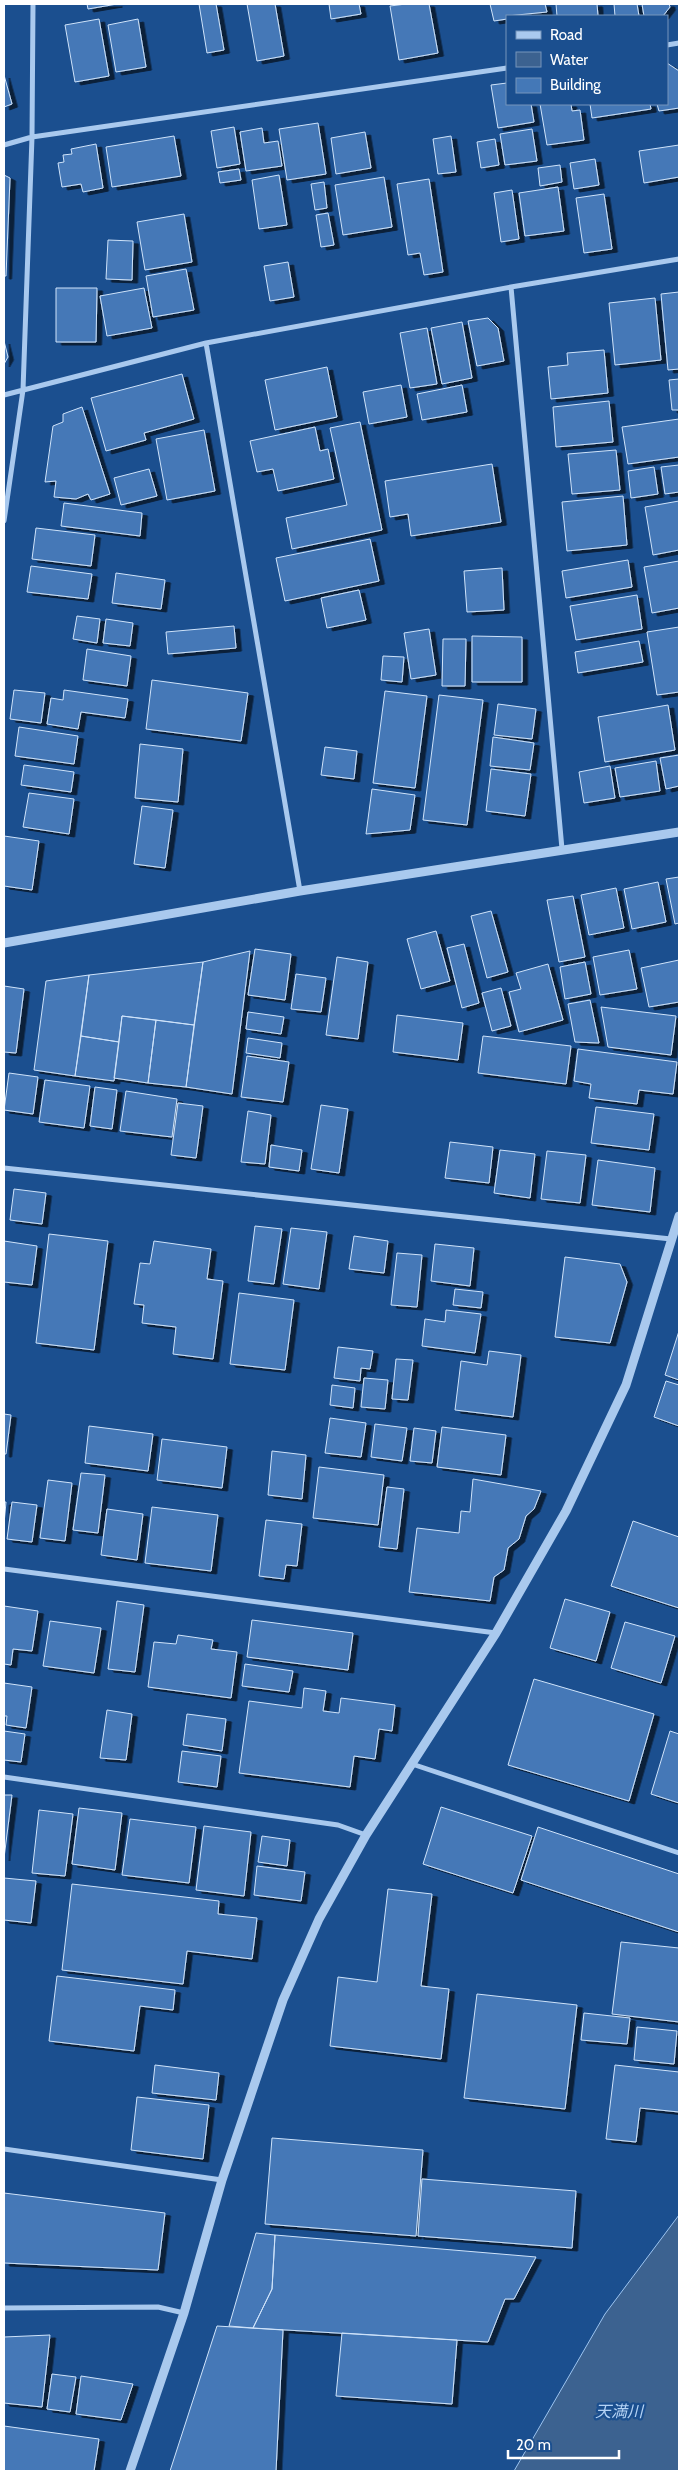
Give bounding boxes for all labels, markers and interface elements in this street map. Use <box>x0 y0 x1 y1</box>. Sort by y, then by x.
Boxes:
legend <box>506 15 668 105</box>
text: Road <box>550 26 583 44</box>
text: Water <box>550 51 588 69</box>
text: Building <box>550 76 601 94</box>
water label: 天満川 <box>595 2402 645 2421</box>
scale bar <box>508 2428 619 2460</box>
text: 20 m <box>516 2436 551 2454</box>

